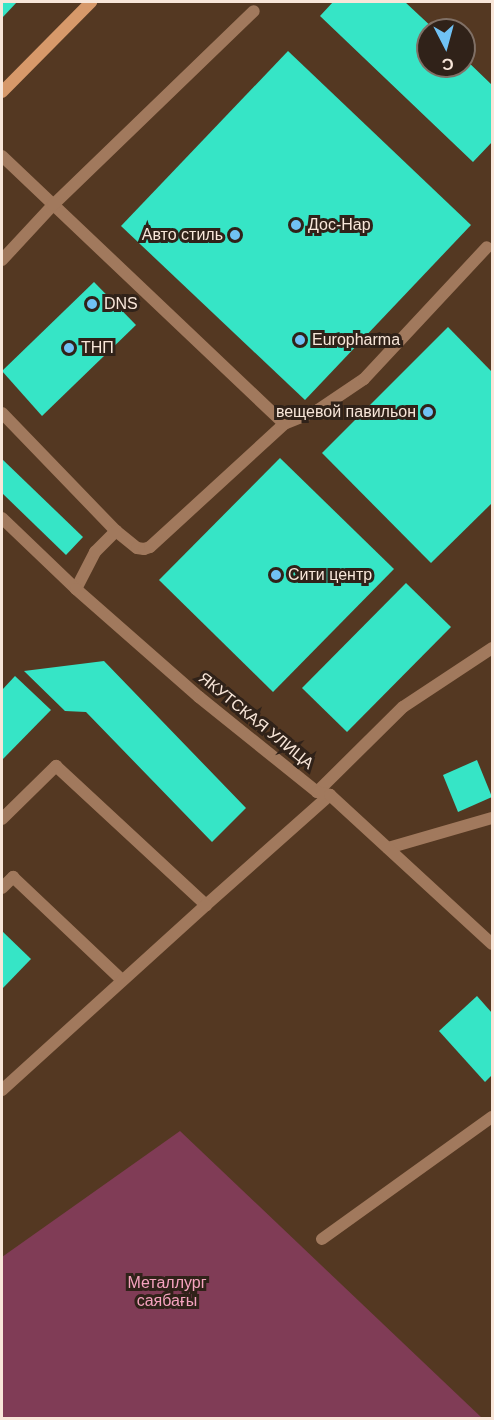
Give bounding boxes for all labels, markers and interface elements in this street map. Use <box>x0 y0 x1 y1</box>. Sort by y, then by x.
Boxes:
north arrow <box>416 18 476 78</box>
text: С <box>441 55 454 73</box>
place label: Дос-Нар <box>308 215 371 235</box>
marker: Дос-Нар <box>289 218 303 232</box>
place label: Авто стиль <box>142 225 223 245</box>
marker: Авто стиль <box>228 228 242 242</box>
place label: DNS <box>104 294 138 314</box>
marker: DNS <box>85 297 99 311</box>
place label: Europharma <box>312 330 400 350</box>
marker: Europharma <box>293 333 307 347</box>
place label: ТНП <box>81 338 114 358</box>
marker: ТНП <box>62 341 76 355</box>
place label: вещевой павильон <box>276 402 416 422</box>
marker: вещевой павильон <box>421 405 435 419</box>
place label: Сити центр <box>288 565 372 585</box>
marker: Сити центр <box>269 568 283 582</box>
street label: ЯКУТСКАЯ УЛИЦА <box>195 669 317 773</box>
park label: Металлург саябағы <box>127 1273 207 1311</box>

